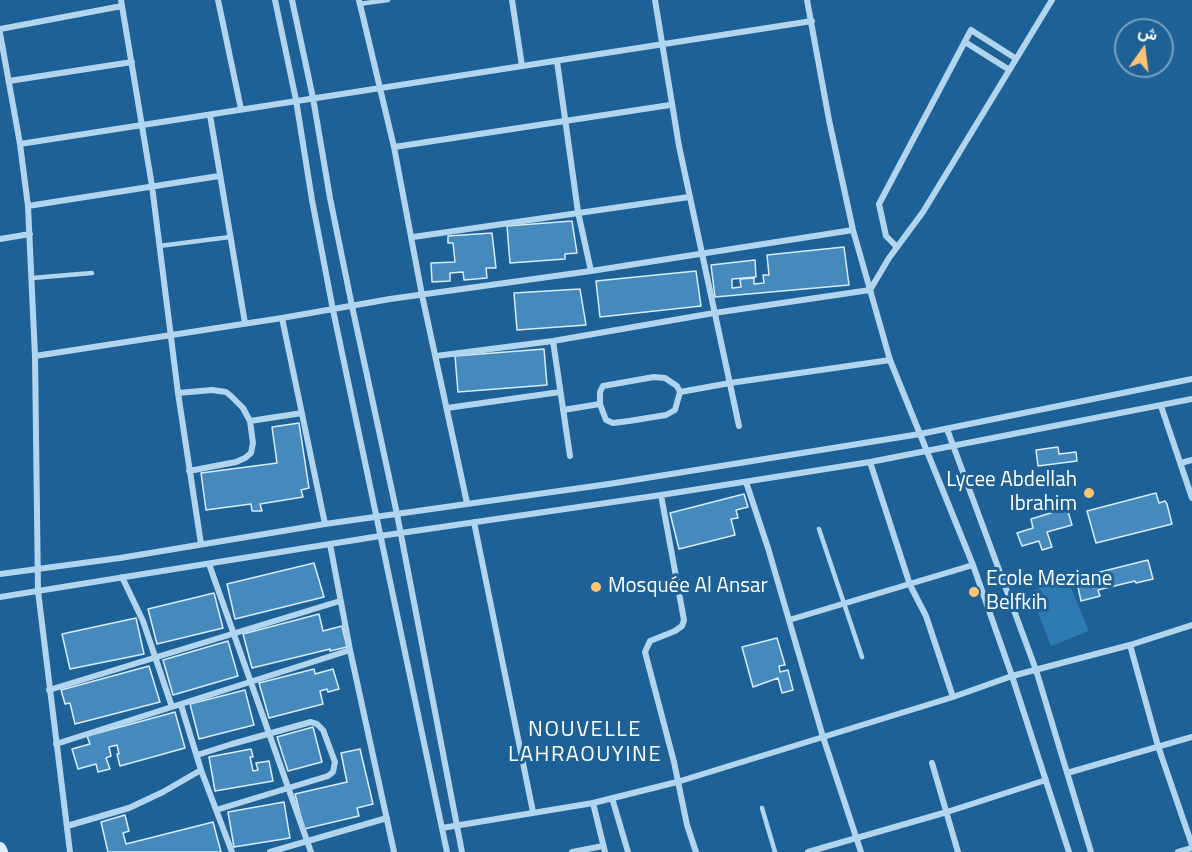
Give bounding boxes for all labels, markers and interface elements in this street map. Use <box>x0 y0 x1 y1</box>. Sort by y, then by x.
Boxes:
north arrow <box>1114 18 1174 78</box>
text: ش <box>1136 19 1160 46</box>
place label: Lycee Abdellah Ibrahim <box>946 468 1077 518</box>
marker: Lycee Abdellah Ibrahim <box>1082 486 1096 500</box>
place label: Ecole Meziane Belfkih <box>986 567 1112 617</box>
place label: Mosquée Al Ansar <box>608 574 768 600</box>
marker: Mosquée Al Ansar <box>589 580 603 594</box>
marker: Ecole Meziane Belfkih <box>967 585 981 599</box>
district label: NOUVELLE LAHRAOUYINE <box>508 718 662 770</box>

